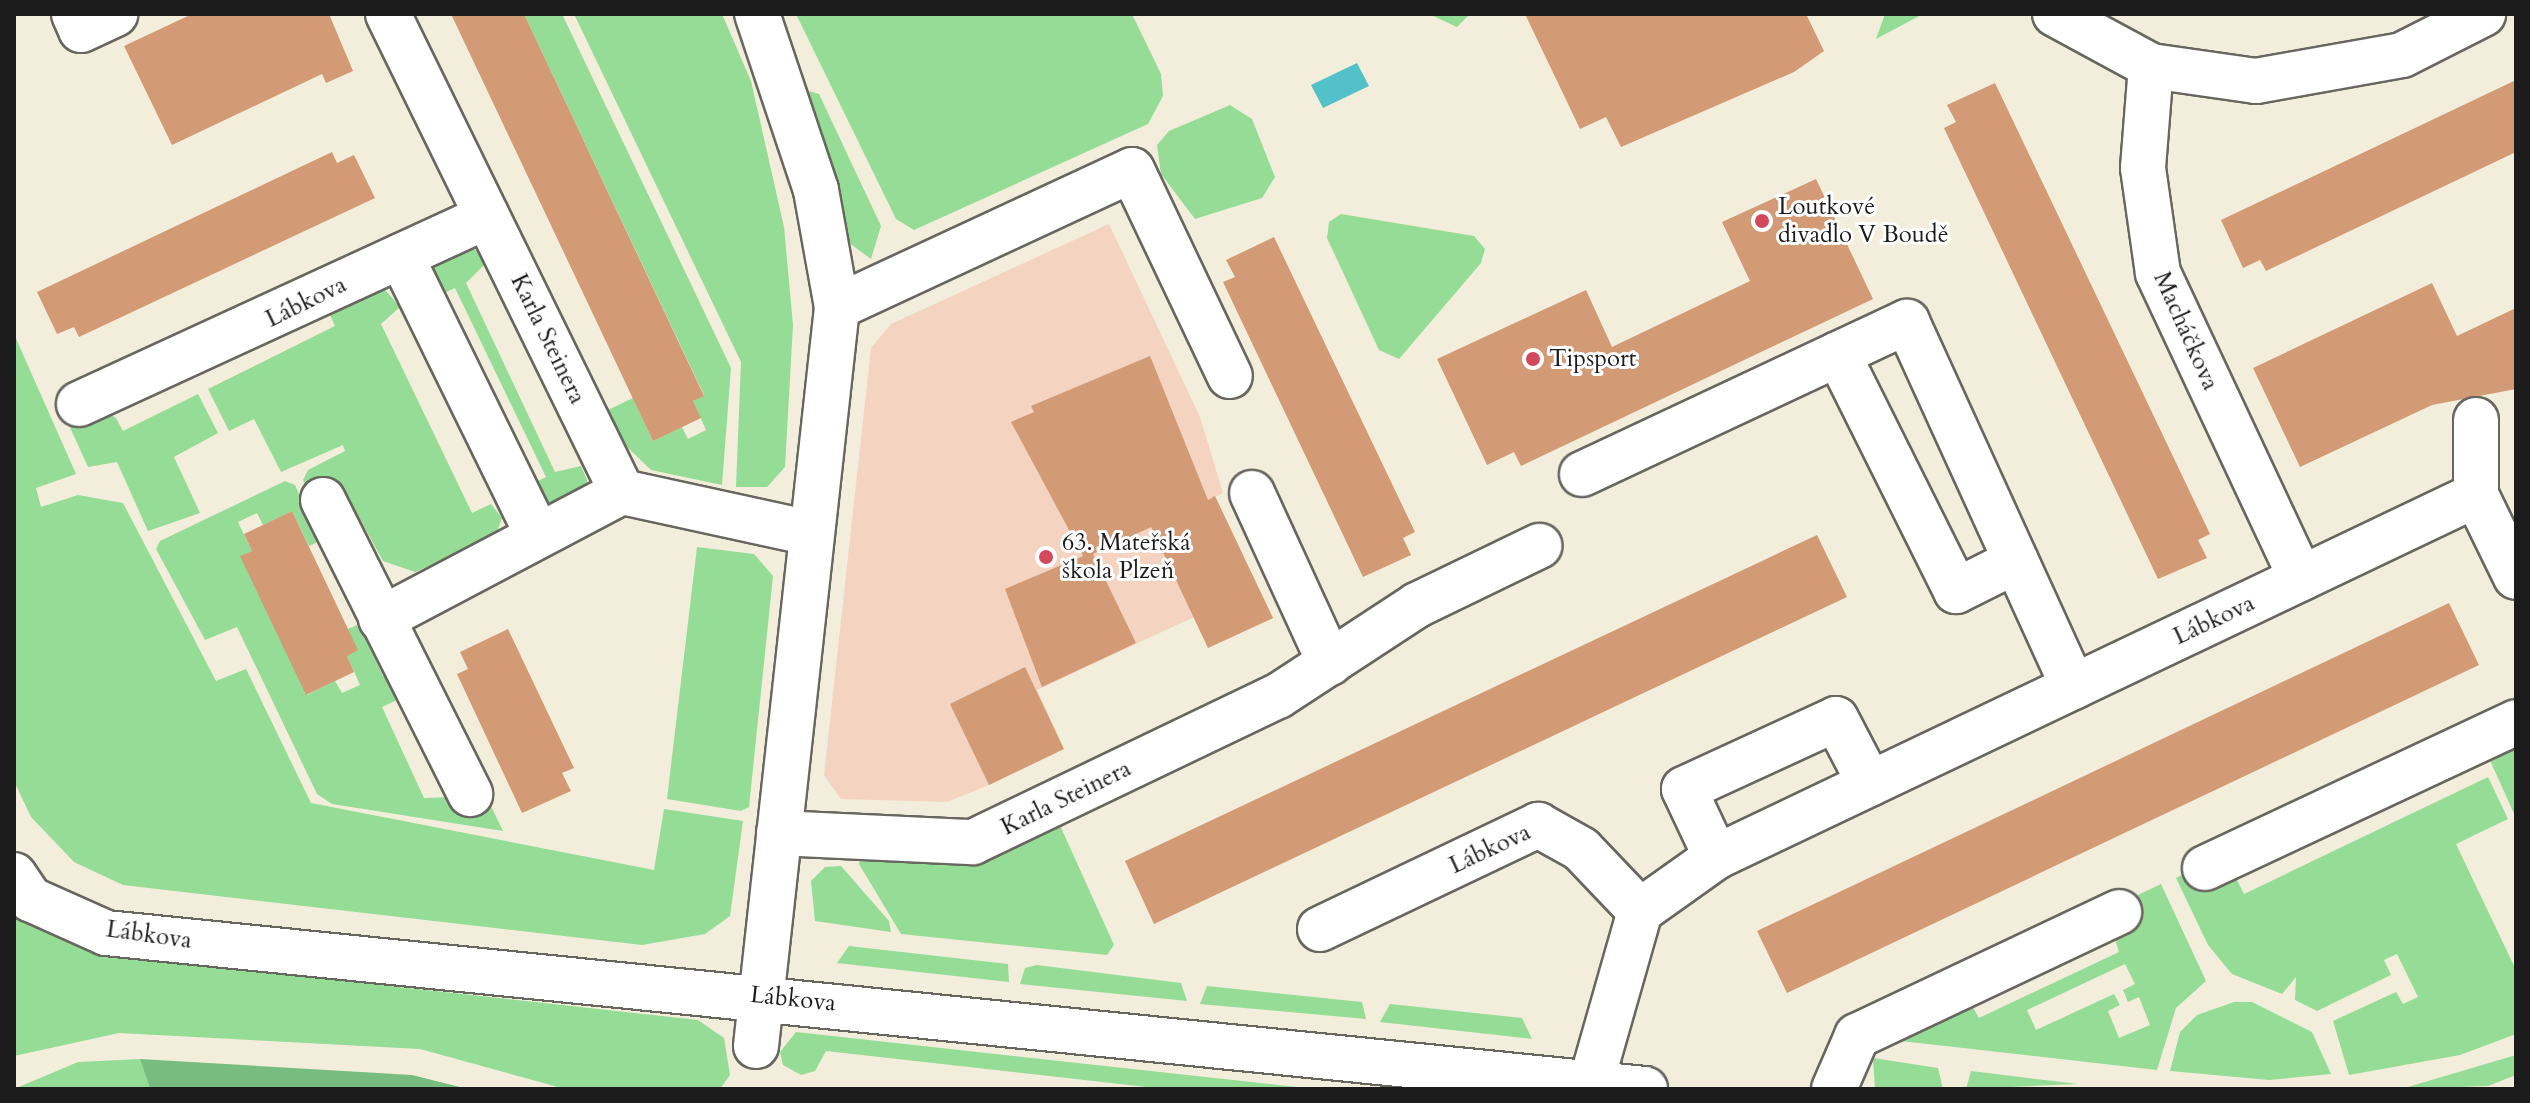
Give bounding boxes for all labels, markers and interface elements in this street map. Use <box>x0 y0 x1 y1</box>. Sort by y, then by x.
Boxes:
place label: Loutkové divadlo V Boudě <box>1778 193 1949 249</box>
marker: Loutkové divadlo V Boudě <box>1753 212 1771 230</box>
street label: Macháčkova <box>2147 267 2225 395</box>
street label: Karla Steinera <box>504 269 592 409</box>
street label: Lábkova <box>261 270 351 334</box>
place label: Tipsport <box>1549 345 1636 373</box>
marker: Tipsport <box>1524 350 1542 368</box>
place label: 63. Mateřská škola Plzeň <box>1062 529 1191 585</box>
marker: 63. Mateřská škola Plzeň <box>1037 548 1055 566</box>
street label: Lábkova <box>2169 589 2259 651</box>
street label: Karla Steinera <box>996 754 1136 842</box>
street label: Lábkova <box>1445 818 1535 880</box>
street label: Lábkova <box>104 915 194 955</box>
street label: Lábkova <box>749 980 837 1018</box>

